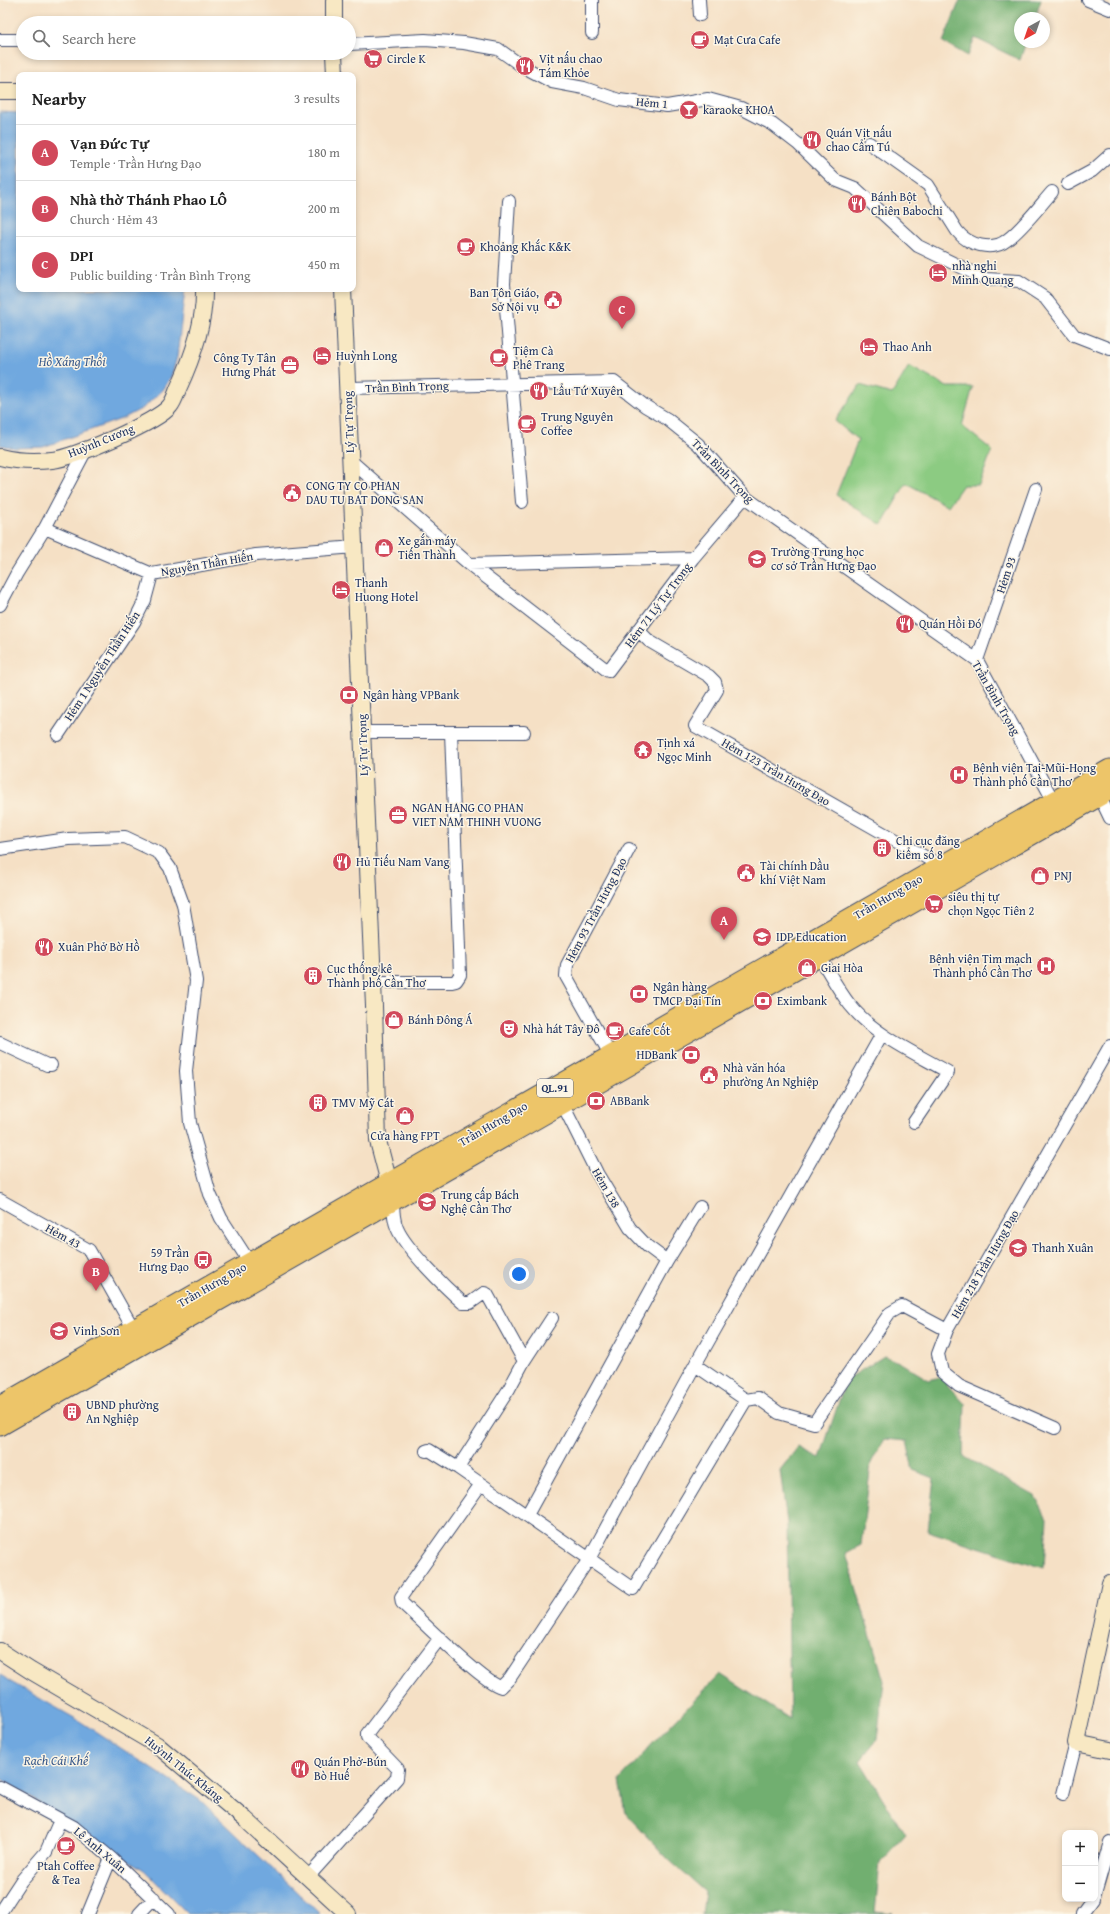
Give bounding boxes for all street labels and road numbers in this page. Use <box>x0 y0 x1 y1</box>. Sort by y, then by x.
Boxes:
street label: Hẻm 1 <box>635 93 669 112</box>
street label: Trần Bình Trọng <box>365 377 449 396</box>
street label: Lý Tự Trọng <box>339 391 358 453</box>
street label: Huỳnh Cương <box>65 420 136 462</box>
street label: Trần Bình Trọng <box>688 435 758 507</box>
street label: Nguyễn Thần Hiến <box>159 547 255 580</box>
street label: Hẻm 93 <box>991 554 1020 595</box>
street label: Hẻm 71 Lý Tự Trọng <box>620 559 695 651</box>
street label: Hẻm 1 Nguyễn Thần Hiến <box>60 607 144 724</box>
street label: Trần Bình Trọng <box>968 657 1025 738</box>
street label: Lý Tự Trọng <box>353 714 372 776</box>
street label: Hẻm 123 Trần Hưng Đạo <box>719 734 834 810</box>
street label: Hẻm 93 Trần Hưng Đạo <box>561 854 631 965</box>
street label: Trần Hưng Đạo <box>850 870 925 923</box>
road number: QL.91 <box>537 1079 573 1097</box>
street label: Trần Hưng Đạo <box>455 1097 530 1150</box>
street label: Hẻm 138 <box>588 1165 625 1211</box>
street label: Hẻm 218 Trần Hưng Đạo <box>947 1206 1023 1321</box>
street label: Hẻm 43 <box>43 1219 84 1252</box>
street label: Trần Hưng Đạo <box>174 1258 249 1311</box>
street label: Huỳnh Thúc Kháng <box>141 1732 227 1806</box>
street label: Lê Anh Xuân <box>70 1823 130 1877</box>

